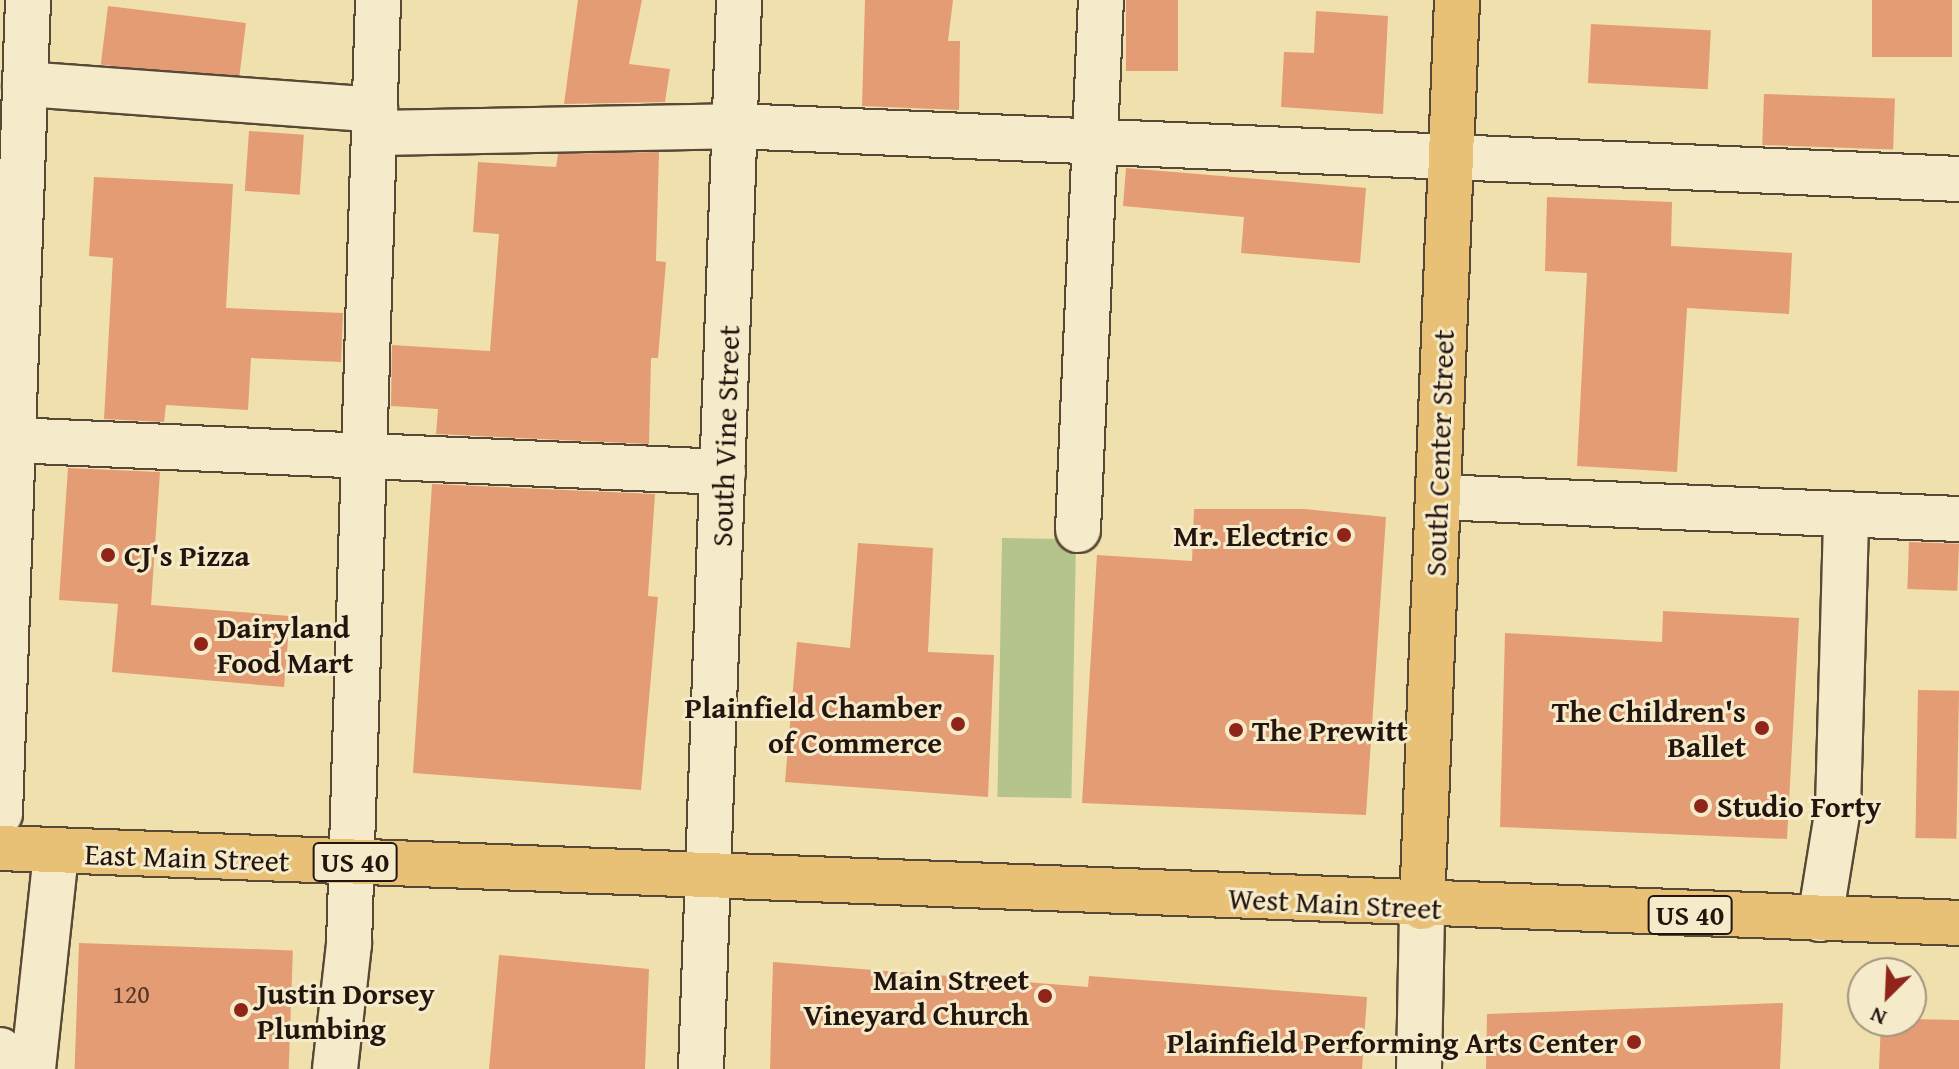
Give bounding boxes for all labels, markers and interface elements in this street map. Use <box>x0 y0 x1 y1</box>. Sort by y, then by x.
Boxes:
street label: South Vine Street <box>703 325 747 547</box>
street label: South Center Street <box>1417 329 1461 577</box>
place label: Mr. Electric <box>1173 517 1328 553</box>
marker: Mr. Electric <box>1335 526 1353 544</box>
place label: CJ's Pizza <box>124 537 250 573</box>
marker: CJ's Pizza <box>99 546 117 564</box>
place label: Dairyland Food Mart <box>217 609 353 680</box>
marker: Dairyland Food Mart <box>192 635 210 653</box>
place label: Plainfield Chamber of Commerce <box>685 689 942 760</box>
place label: The Children's Ballet <box>1552 693 1746 764</box>
place label: The Prewitt <box>1252 712 1408 748</box>
marker: Plainfield Chamber of Commerce <box>949 715 967 733</box>
marker: The Children's Ballet <box>1753 719 1771 737</box>
marker: The Prewitt <box>1227 721 1245 739</box>
place label: Studio Forty <box>1717 788 1881 824</box>
marker: Studio Forty <box>1692 797 1710 815</box>
street label: East Main Street <box>84 835 290 879</box>
road number: US 40 <box>311 838 399 886</box>
street label: West Main Street <box>1227 879 1443 927</box>
road number: US 40 <box>1646 891 1734 939</box>
north arrow <box>1847 957 1927 1037</box>
place label: Main Street Vineyard Church <box>803 961 1029 1032</box>
place label: Justin Dorsey Plumbing <box>257 975 435 1046</box>
house number: 120 <box>112 978 150 1010</box>
marker: Main Street Vineyard Church <box>1036 987 1054 1005</box>
text: N <box>1865 999 1891 1035</box>
marker: Justin Dorsey Plumbing <box>232 1001 250 1019</box>
place label: Plainfield Performing Arts Center <box>1167 1024 1618 1060</box>
marker: Plainfield Performing Arts Center <box>1625 1033 1643 1051</box>

